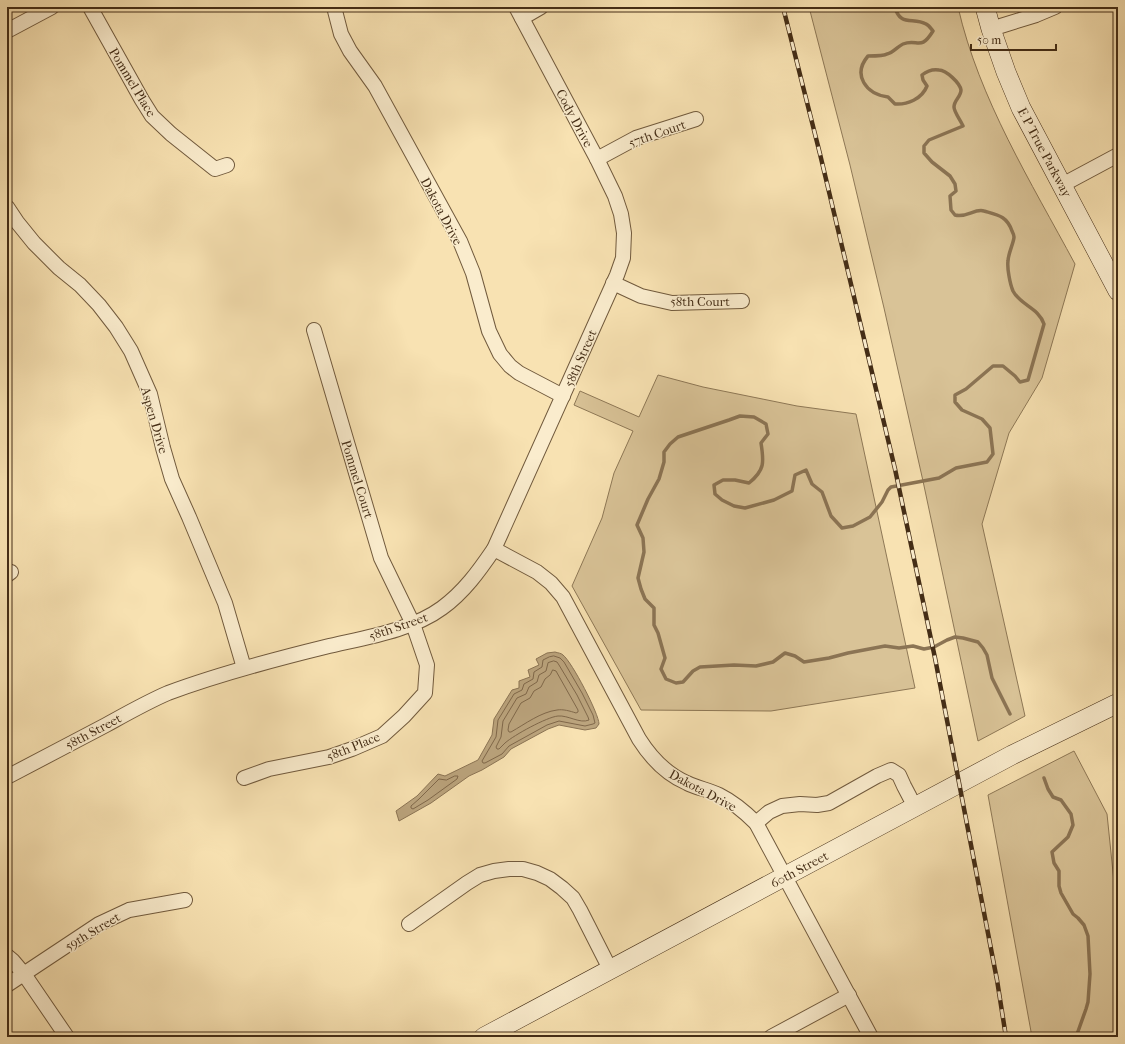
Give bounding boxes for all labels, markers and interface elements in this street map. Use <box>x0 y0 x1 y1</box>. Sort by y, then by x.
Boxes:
scale bar <box>971 26 1056 52</box>
text: 50 m <box>977 33 1001 47</box>
street label: Pommel Place <box>106 45 159 120</box>
street label: Cody Drive <box>553 87 596 150</box>
street label: E P True Parkway <box>1015 105 1075 201</box>
street label: 57th Court <box>627 117 688 150</box>
street label: Dakota Drive <box>418 175 466 248</box>
street label: 58th Court <box>670 294 730 309</box>
street label: 58th Street <box>561 327 600 389</box>
street label: Aspen Drive <box>138 384 171 456</box>
street label: Pommel Court <box>338 438 377 521</box>
street label: 58th Street <box>367 609 430 644</box>
street label: 58th Street <box>63 710 124 752</box>
street label: 58th Place <box>324 729 383 764</box>
street label: Dakota Drive <box>667 766 740 815</box>
street label: 60th Street <box>768 848 831 891</box>
street label: 59th Street <box>62 909 123 954</box>

